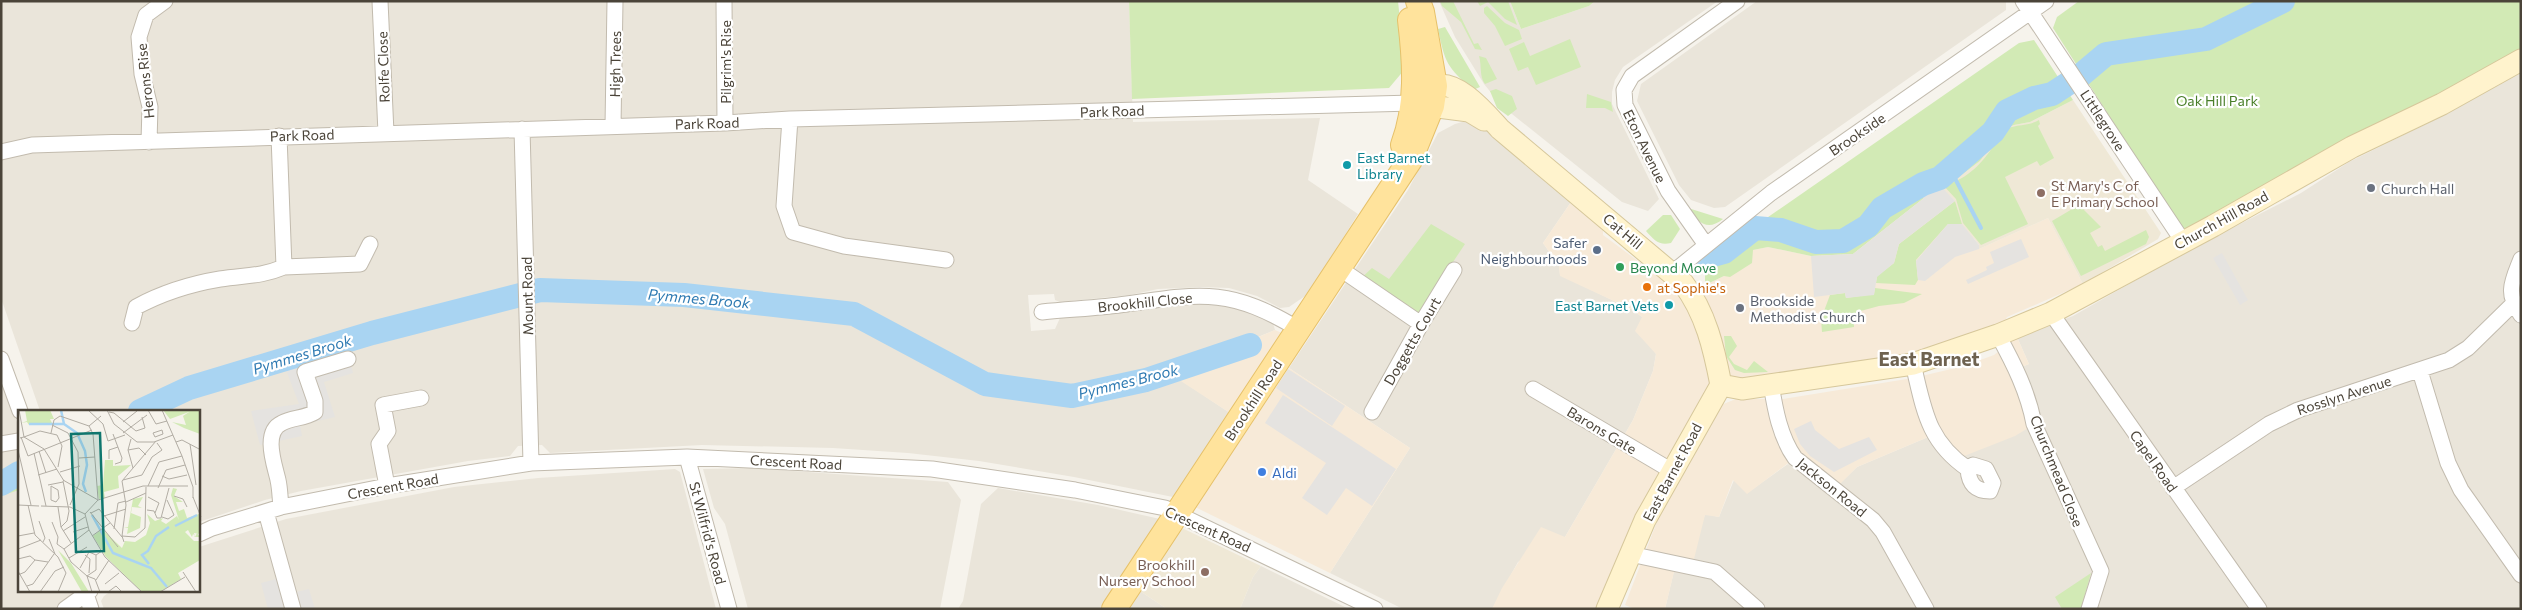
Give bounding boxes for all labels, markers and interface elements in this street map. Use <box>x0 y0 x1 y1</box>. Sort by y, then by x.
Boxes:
street label: Pilgrim's Rise <box>717 20 734 104</box>
street label: Rolfe Close <box>373 31 393 103</box>
street label: High Trees <box>606 31 624 97</box>
street label: Herons Rise <box>133 43 157 119</box>
street label: Littlegrove <box>2077 86 2129 154</box>
park label: Oak Hill Park <box>2176 92 2259 109</box>
street label: Park Road <box>1079 101 1145 121</box>
street label: Eton Avenue <box>1620 107 1670 185</box>
street label: Brookside <box>1826 109 1888 159</box>
street label: Park Road <box>674 113 740 133</box>
street label: Park Road <box>269 125 335 145</box>
place label: East Barnet Library <box>1357 149 1431 182</box>
marker: East Barnet Library <box>1341 159 1353 171</box>
place label: St Mary's C of E Primary School <box>2051 177 2158 210</box>
place label: Church Hall <box>2381 180 2454 197</box>
marker: Church Hall <box>2365 182 2377 194</box>
marker: St Mary's C of E Primary School <box>2035 187 2047 199</box>
street label: Church Hill Road <box>2171 187 2271 253</box>
street label: Cat Hill <box>1600 210 1646 252</box>
place label: Safer Neighbourhoods <box>1481 234 1587 267</box>
marker: Safer Neighbourhoods <box>1591 244 1603 256</box>
street label: Mount Road <box>518 257 536 335</box>
place label: Beyond Move <box>1630 259 1716 276</box>
marker: Beyond Move <box>1614 261 1626 273</box>
place label: at Sophie's <box>1657 279 1726 296</box>
marker: at Sophie's <box>1641 281 1653 293</box>
water label: Pymmes Brook <box>647 285 752 312</box>
street label: Brookhill Close <box>1097 289 1193 315</box>
place label: Brookside Methodist Church <box>1750 292 1865 325</box>
street label: Doggetts Court <box>1380 294 1444 388</box>
place label: East Barnet Vets <box>1555 297 1659 314</box>
marker: East Barnet Vets <box>1663 299 1675 311</box>
marker: Brookside Methodist Church <box>1734 302 1746 314</box>
water label: Pymmes Brook <box>250 330 354 378</box>
district label: East Barnet <box>1878 347 1980 370</box>
street label: Brookhill Road <box>1221 356 1285 444</box>
water label: Pymmes Brook <box>1076 360 1181 402</box>
street label: Rosslyn Avenue <box>2295 372 2393 418</box>
street label: Barons Gate <box>1564 403 1640 457</box>
inset map <box>18 410 200 592</box>
street label: Churchmead Close <box>2027 413 2087 529</box>
street label: East Barnet Road <box>1639 420 1705 524</box>
street label: Capel Road <box>2127 427 2181 495</box>
street label: Crescent Road <box>750 451 842 473</box>
street label: Jackson Road <box>1794 454 1870 520</box>
place label: Aldi <box>1272 464 1297 481</box>
marker: Aldi <box>1256 466 1268 478</box>
street label: Crescent Road <box>346 470 440 502</box>
street label: St Wilfrid's Road <box>686 480 730 586</box>
street label: Crescent Road <box>1162 502 1254 556</box>
place label: Brookhill Nursery School <box>1099 556 1195 589</box>
marker: Brookhill Nursery School <box>1199 566 1211 578</box>

